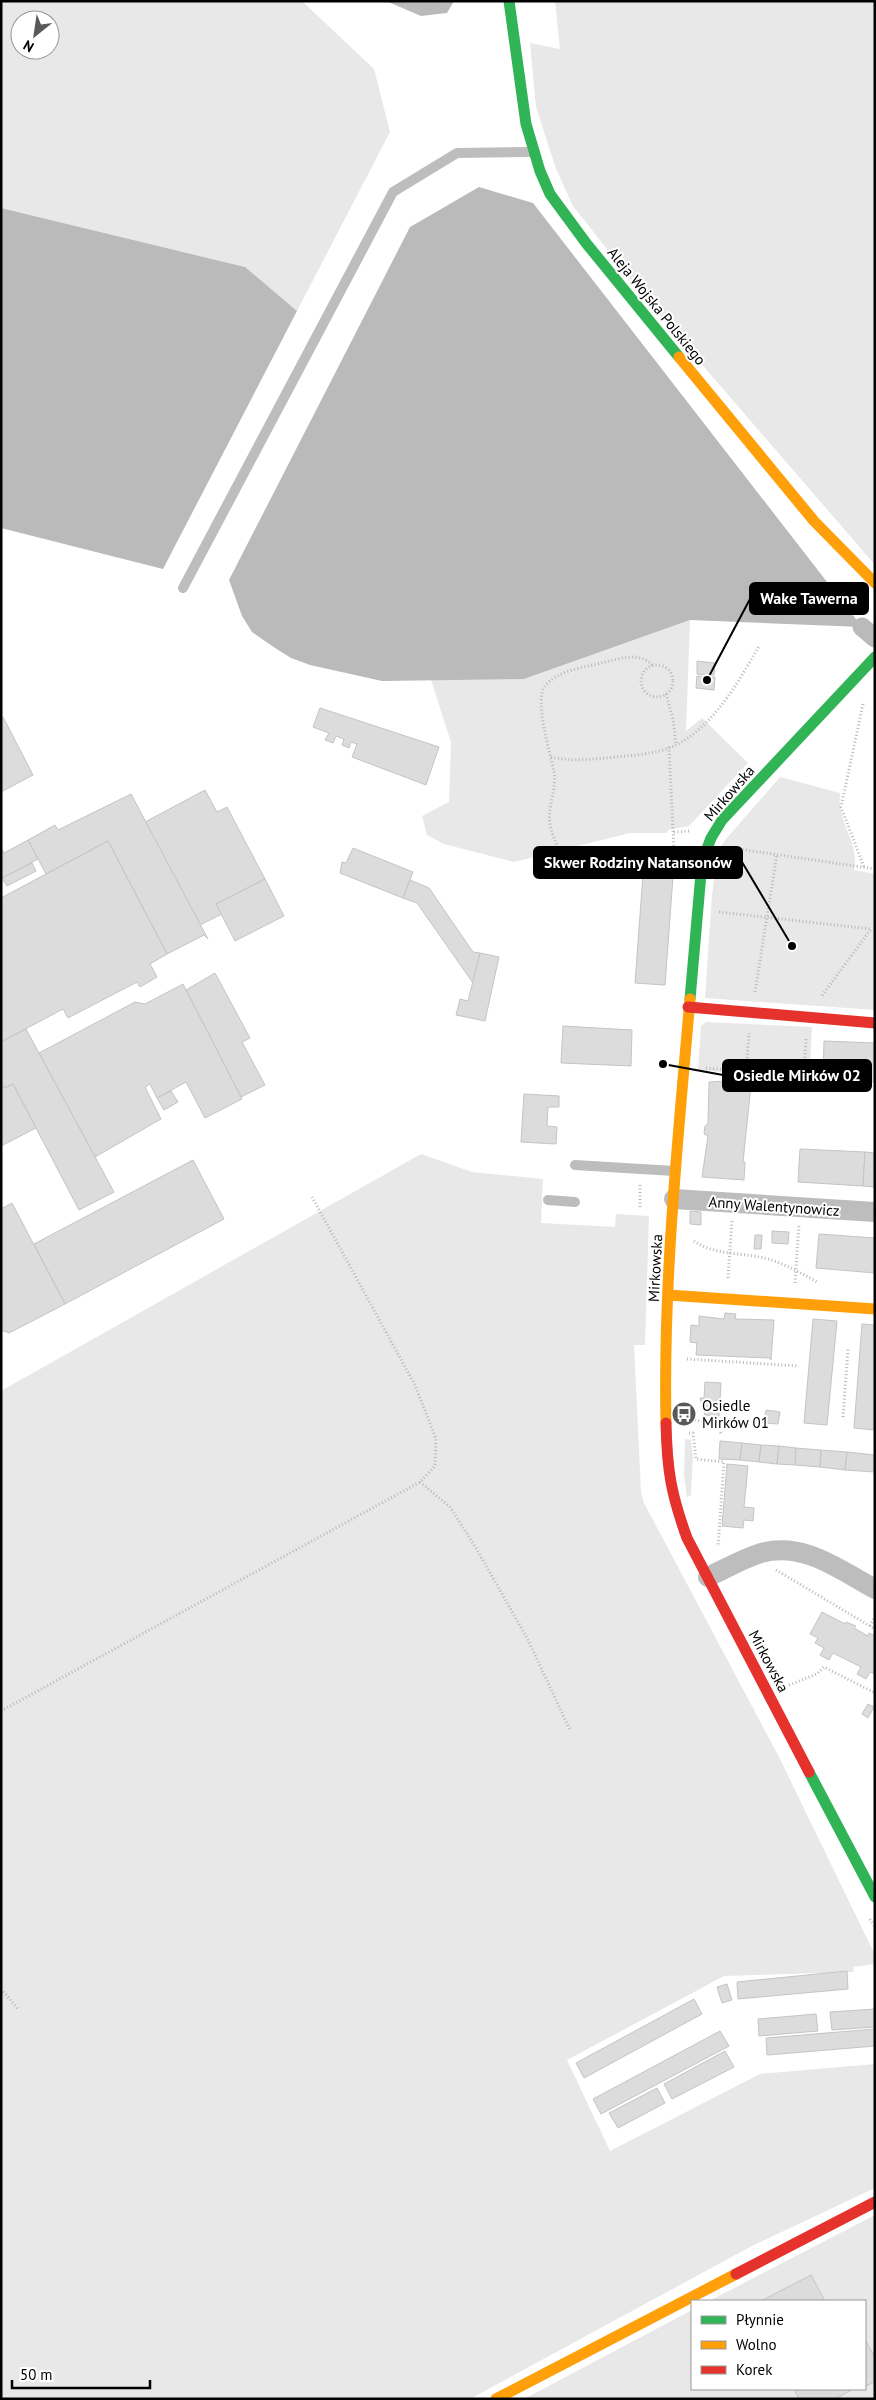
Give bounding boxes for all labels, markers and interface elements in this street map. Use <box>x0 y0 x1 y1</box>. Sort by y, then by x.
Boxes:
north arrow <box>10 10 60 60</box>
text: N <box>20 36 37 56</box>
street label: Aleja Wojska Polskiego <box>604 243 710 369</box>
callout: Wake Tawerna <box>750 583 868 614</box>
text: Wake Tawerna <box>760 588 858 608</box>
street label: Mirkowska <box>700 761 758 825</box>
callout: Skwer Rodziny Natansonów <box>534 847 742 878</box>
text: Skwer Rodziny Natansonów <box>544 852 732 872</box>
callout: Osiedle Mirków 02 <box>723 1060 871 1091</box>
text: Osiedle Mirków 02 <box>733 1065 861 1085</box>
street label: Anny Walentynowicz <box>708 1192 840 1220</box>
street label: Mirkowska <box>644 1234 666 1302</box>
place label: Osiedle Mirków 01 <box>702 1396 769 1432</box>
bus stop icon: Osiedle Mirków 01 <box>671 1401 697 1427</box>
street label: Mirkowska <box>745 1627 793 1695</box>
legend <box>691 2300 866 2390</box>
text: Płynnie <box>736 2310 784 2329</box>
text: Wolno <box>736 2335 776 2354</box>
scale bar <box>12 2358 150 2390</box>
text: Korek <box>736 2360 773 2379</box>
text: 50 m <box>20 2365 53 2384</box>

